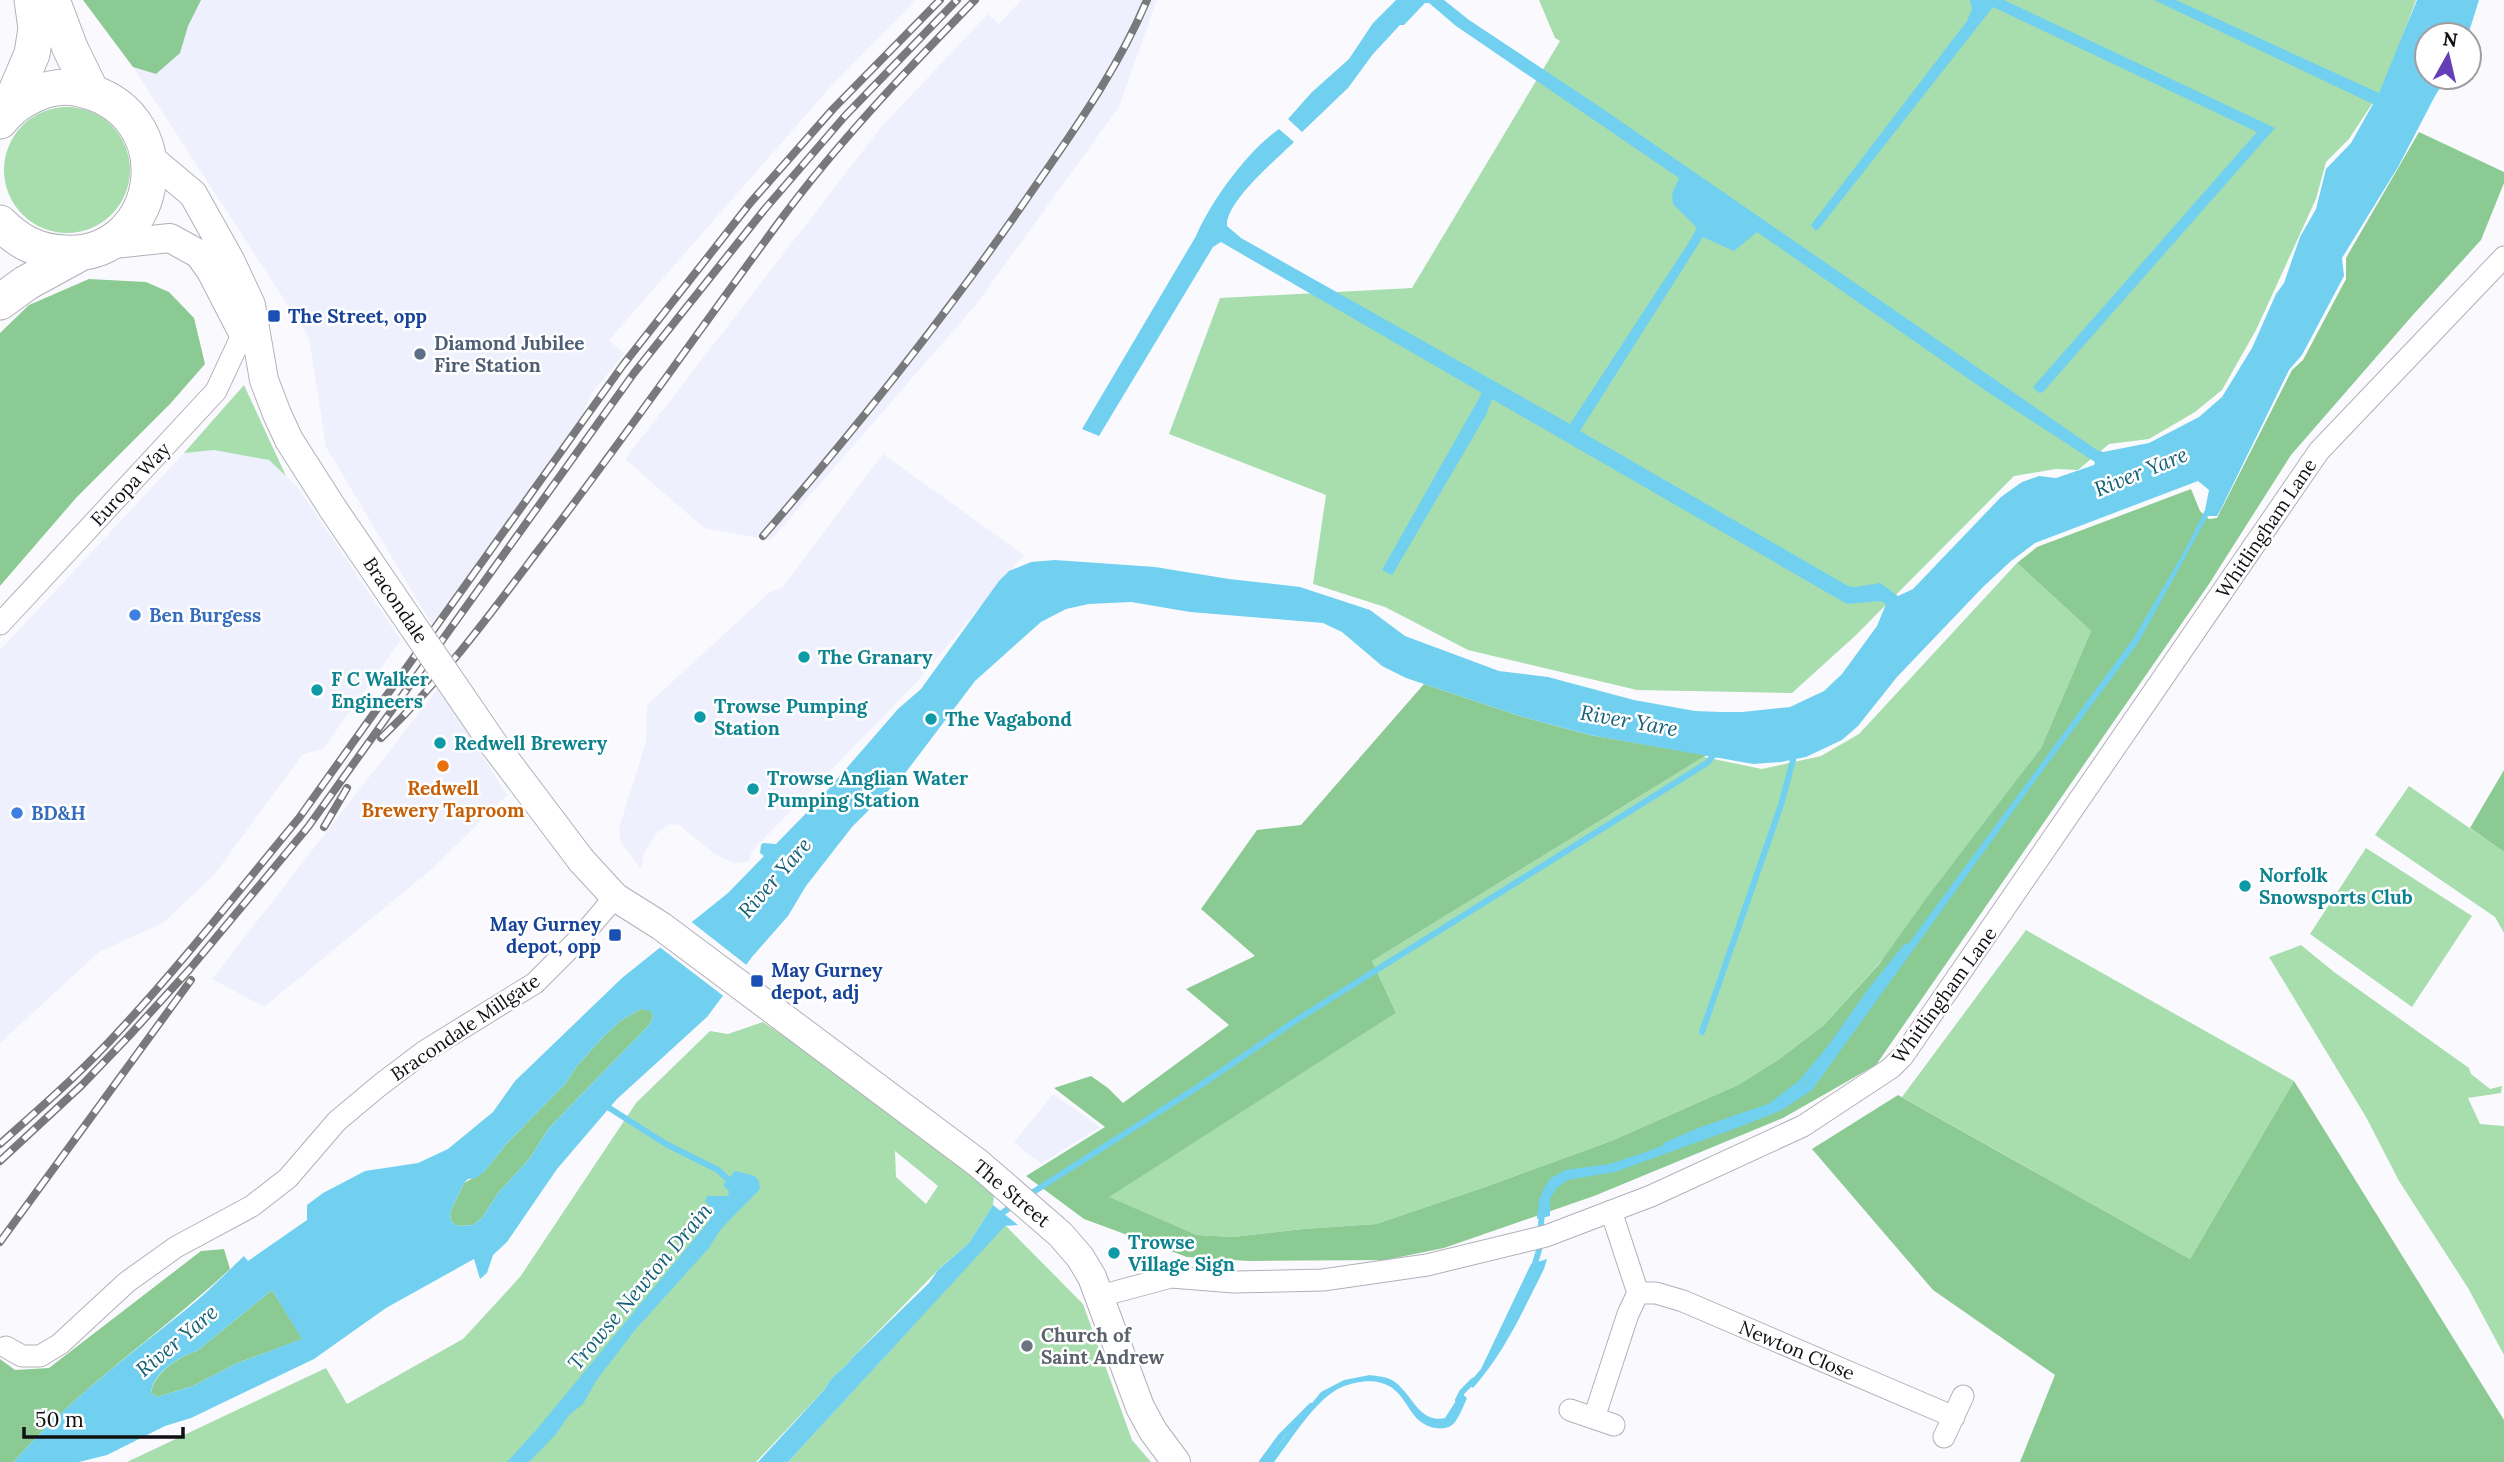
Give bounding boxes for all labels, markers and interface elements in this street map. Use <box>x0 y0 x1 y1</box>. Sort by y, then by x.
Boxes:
north arrow <box>2413 21 2483 91</box>
text: N <box>2441 26 2460 52</box>
place label: The Street, opp <box>288 304 427 328</box>
marker: The Street, opp <box>266 308 282 324</box>
place label: Diamond Jubilee Fire Station <box>434 331 585 377</box>
marker: Diamond Jubilee Fire Station <box>412 346 428 362</box>
street label: Europa Way <box>85 437 175 531</box>
water label: River Yare <box>2090 441 2192 503</box>
street label: Whitlingham Lane <box>2210 454 2322 602</box>
street label: Bracondale <box>358 552 434 648</box>
place label: Ben Burgess <box>149 603 261 627</box>
marker: Ben Burgess <box>127 607 143 623</box>
place label: The Granary <box>818 645 933 669</box>
marker: The Granary <box>796 649 812 665</box>
place label: F C Walker Engineers <box>331 667 429 713</box>
marker: F C Walker Engineers <box>309 682 325 698</box>
place label: Trowse Pumping Station <box>714 694 869 740</box>
water label: River Yare <box>1578 699 1680 742</box>
place label: The Vagabond <box>945 707 1072 731</box>
marker: Trowse Pumping Station <box>692 709 708 725</box>
marker: The Vagabond <box>923 711 939 727</box>
place label: Redwell Brewery <box>454 731 608 755</box>
marker: Redwell Brewery <box>432 735 448 751</box>
marker: Redwell Brewery Taproom <box>435 758 451 774</box>
place label: Trowse Anglian Water Pumping Station <box>767 766 968 812</box>
place label: Redwell Brewery Taproom <box>362 776 525 822</box>
marker: Trowse Anglian Water Pumping Station <box>745 781 761 797</box>
place label: BD&H <box>31 801 86 825</box>
marker: BD&H <box>9 805 25 821</box>
water label: River Yare <box>732 832 817 924</box>
place label: Norfolk Snowsports Club <box>2259 863 2413 909</box>
marker: Norfolk Snowsports Club <box>2237 878 2253 894</box>
place label: May Gurney depot, opp <box>490 912 602 958</box>
street label: Whitlingham Lane <box>1886 922 2002 1068</box>
marker: May Gurney depot, opp <box>607 927 623 943</box>
place label: May Gurney depot, adj <box>771 958 883 1004</box>
street label: Bracondale Millgate <box>386 968 544 1086</box>
marker: May Gurney depot, adj <box>749 973 765 989</box>
street label: The Street <box>969 1154 1056 1232</box>
water label: Trowse Newton Drain <box>562 1197 718 1376</box>
place label: Trowse Village Sign <box>1128 1230 1235 1276</box>
marker: Trowse Village Sign <box>1106 1245 1122 1261</box>
water label: River Yare <box>130 1299 223 1383</box>
street label: Newton Close <box>1736 1315 1858 1385</box>
place label: Church of Saint Andrew <box>1041 1323 1165 1369</box>
marker: Church of Saint Andrew <box>1019 1338 1035 1354</box>
scale bar <box>24 1396 184 1440</box>
text: 50 m <box>35 1406 84 1433</box>

